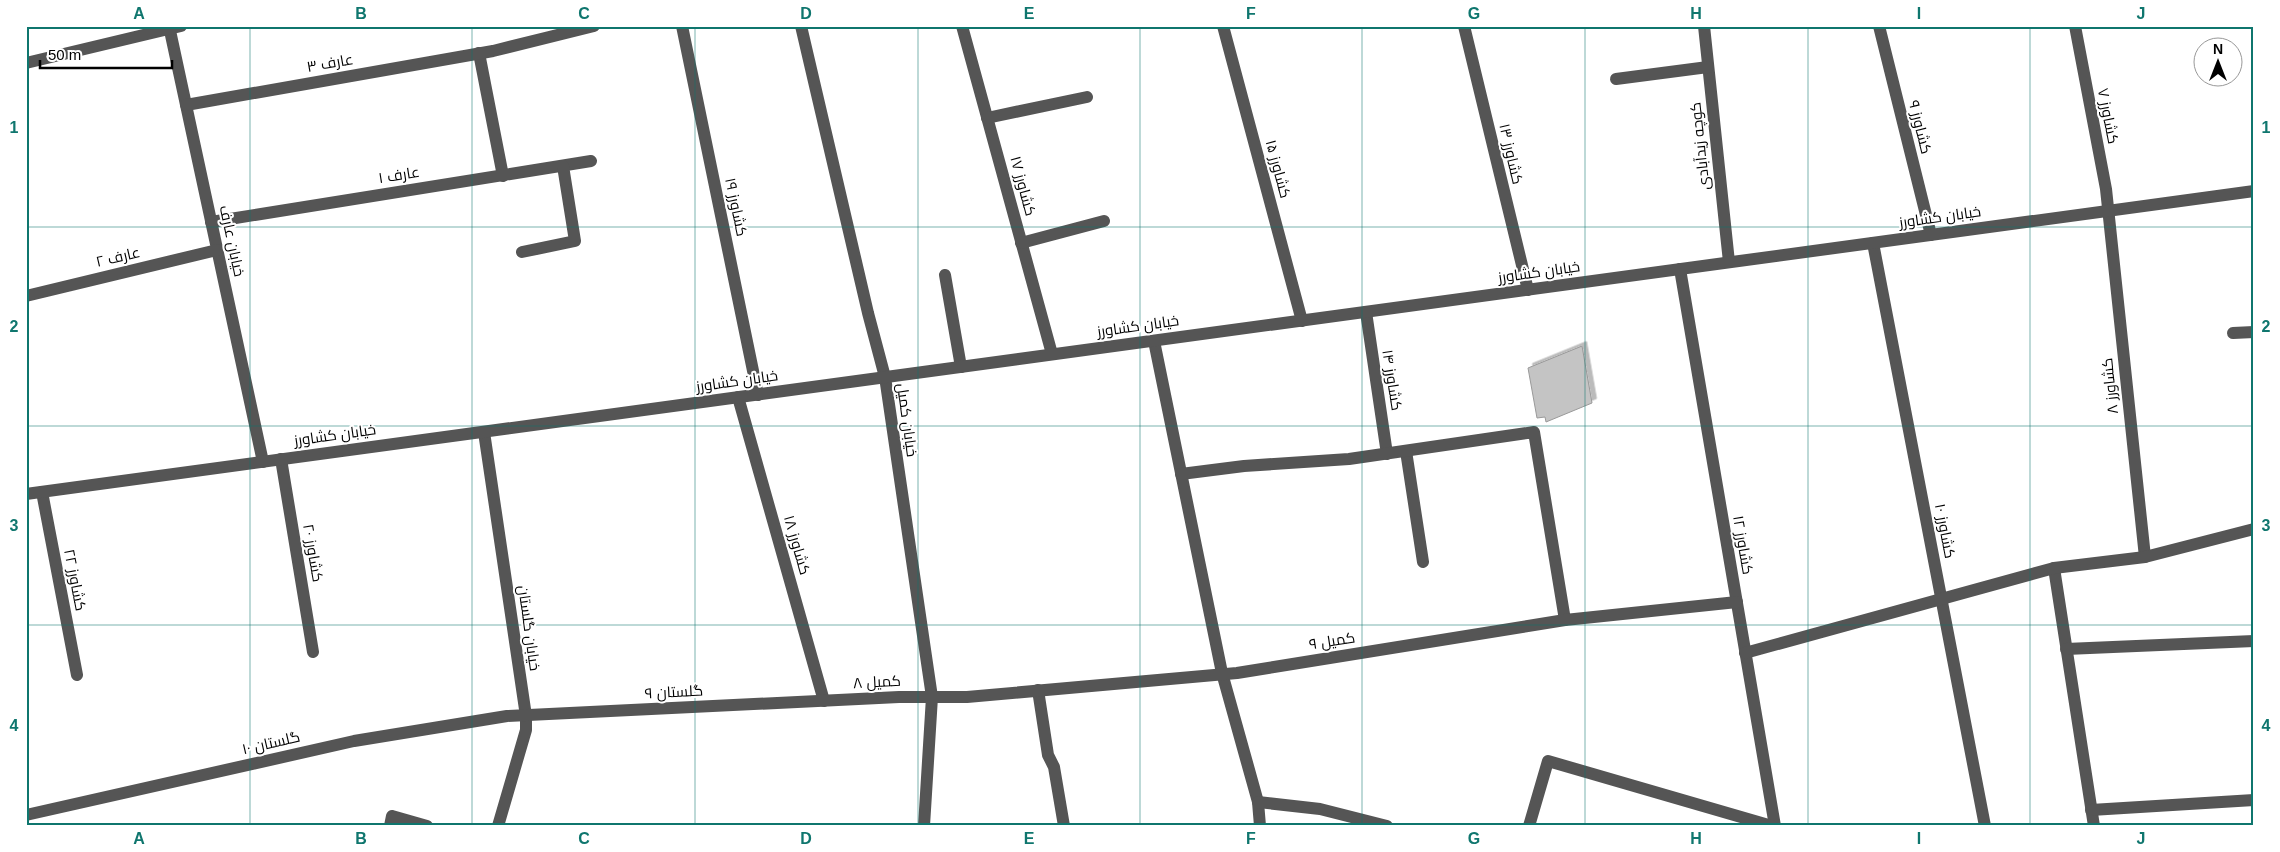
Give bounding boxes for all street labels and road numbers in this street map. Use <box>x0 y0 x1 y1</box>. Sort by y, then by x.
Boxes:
street label: عارف ۳ <box>305 50 355 76</box>
street label: کشاورز ۷ <box>2094 87 2122 145</box>
street label: کشاورز ۹ <box>1905 98 1935 156</box>
street label: کوچه زیدآبادی <box>1686 101 1715 191</box>
street label: کشاورز ۱۳ <box>1495 122 1527 186</box>
street label: کشاورز ۱۵ <box>1262 138 1294 200</box>
street label: کشاورز ۱۷ <box>1006 154 1040 218</box>
street label: عارف ۱ <box>377 163 421 187</box>
street label: کشاورز ۱۹ <box>721 176 751 238</box>
street label: خیابان کشاورز <box>1897 202 1982 233</box>
street label: خیابان عارف <box>215 204 248 279</box>
street label: عارف ۲ <box>94 243 142 271</box>
street label: خیابان کشاورز <box>1496 257 1581 288</box>
street label: خیابان کشاورز <box>1095 311 1180 342</box>
street label: کشاورز ۱۴ <box>1378 348 1406 412</box>
street label: کشاورز ۸ <box>2098 357 2122 415</box>
street label: خیابان کشاورز <box>694 366 779 397</box>
street label: خیابان کمیل <box>892 382 921 458</box>
street label: خیابان کشاورز <box>292 420 377 451</box>
street label: کشاورز ۱۰ <box>1931 502 1959 560</box>
street label: کشاورز ۱۸ <box>780 513 814 577</box>
street label: کشاورز ۱۲ <box>1729 514 1757 576</box>
street label: کشاورز ۲۰ <box>299 523 327 583</box>
street label: کشاورز ۲۲ <box>60 547 90 613</box>
street label: خیابان گلستان <box>513 584 544 672</box>
street label: کمیل ۹ <box>1308 628 1356 655</box>
street label: کمیل ۸ <box>853 672 901 693</box>
street label: گلستان ۹ <box>644 681 704 704</box>
street label: گلستان ۱۰ <box>240 728 302 759</box>

